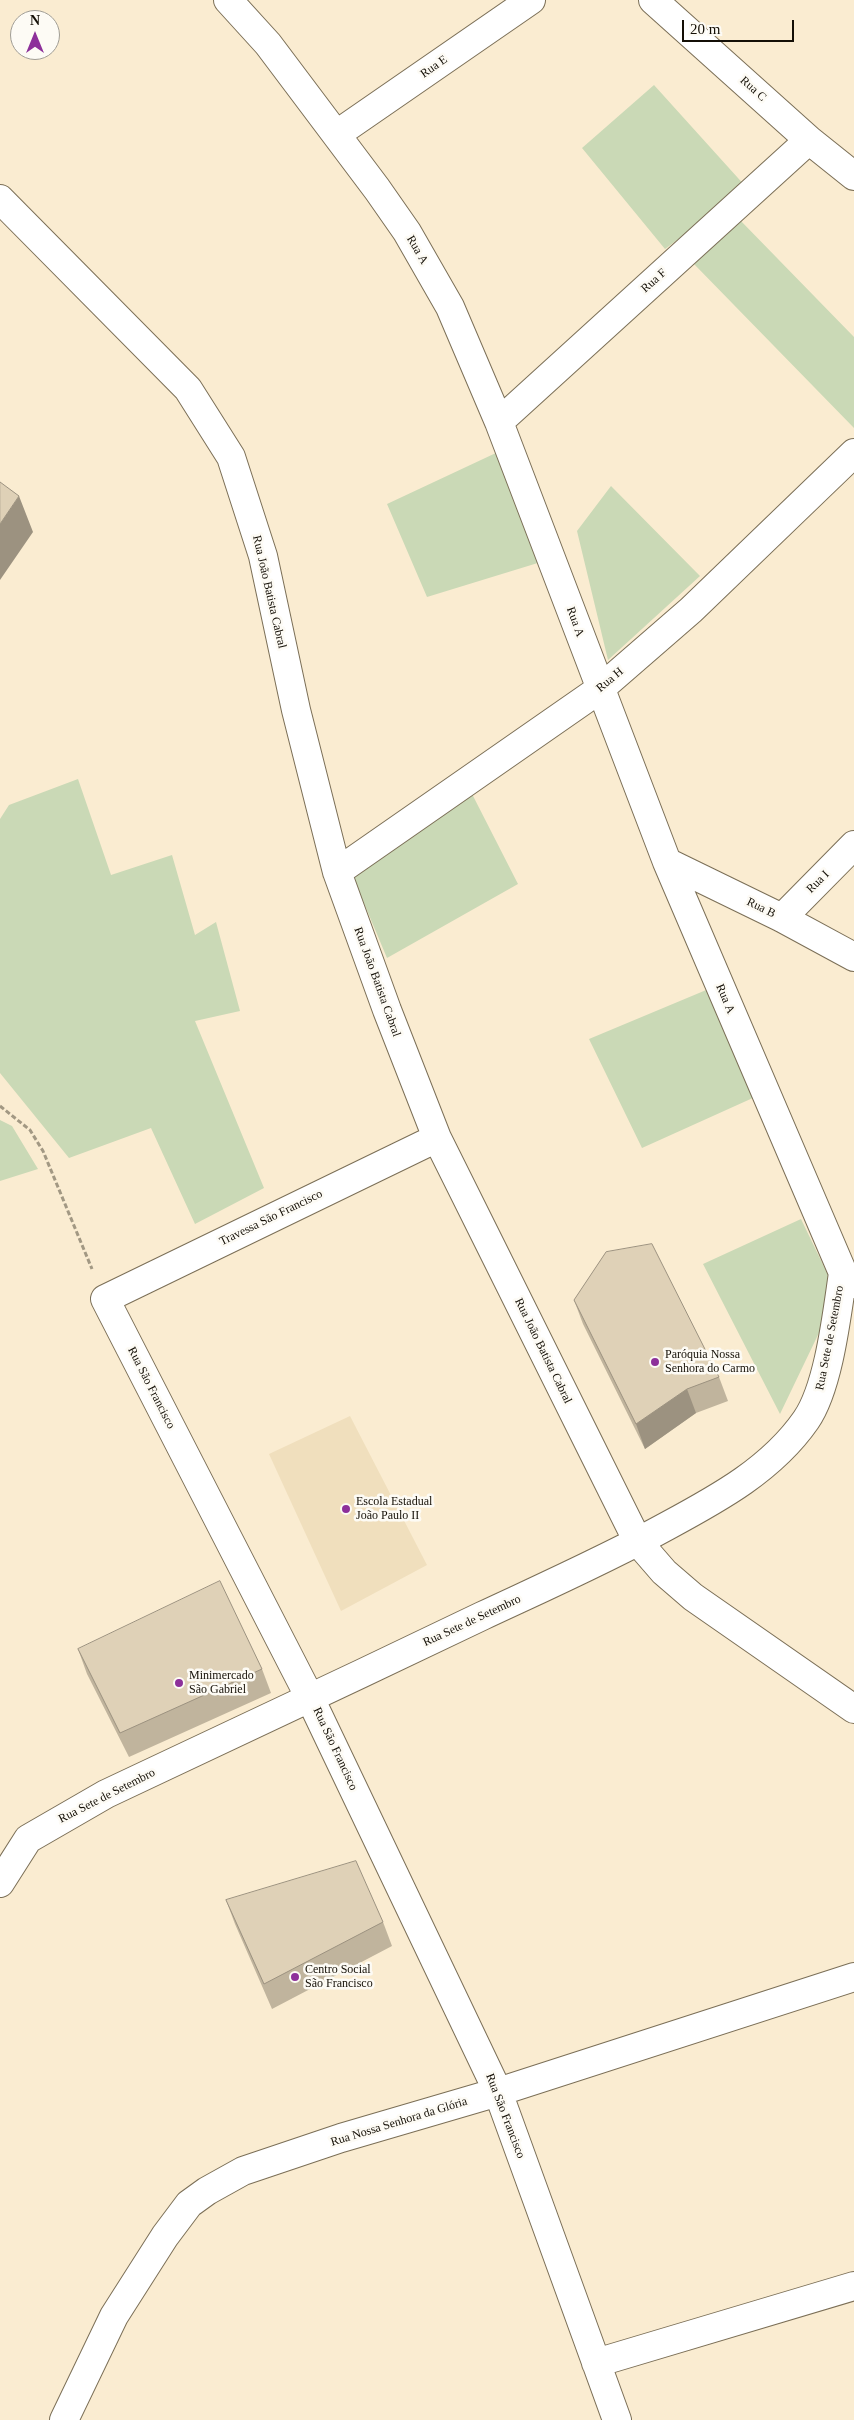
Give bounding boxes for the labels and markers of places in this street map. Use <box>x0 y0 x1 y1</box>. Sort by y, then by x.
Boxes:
place label: Paróquia Nossa Senhora do Carmo <box>665 1348 755 1376</box>
marker: Paróquia Nossa Senhora do Carmo <box>649 1356 661 1368</box>
place label: Escola Estadual João Paulo II <box>356 1495 432 1523</box>
marker: Escola Estadual João Paulo II <box>340 1503 352 1515</box>
place label: Minimercado São Gabriel <box>189 1669 254 1697</box>
marker: Minimercado São Gabriel <box>173 1677 185 1689</box>
place label: Centro Social São Francisco <box>305 1963 373 1991</box>
marker: Centro Social São Francisco <box>289 1971 301 1983</box>

